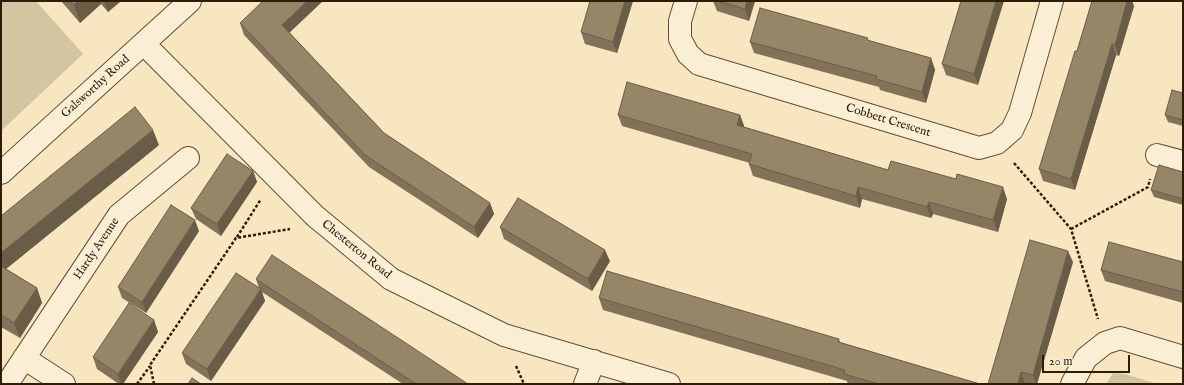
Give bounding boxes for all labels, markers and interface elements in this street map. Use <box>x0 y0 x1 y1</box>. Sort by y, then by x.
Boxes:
street label: Galsworthy Road <box>59 53 133 121</box>
street label: Cobbett Crescent <box>844 101 932 141</box>
street label: Hardy Avenue <box>71 215 123 283</box>
street label: Chesterton Road <box>318 218 394 282</box>
scale bar <box>1044 347 1132 373</box>
text: 20 m <box>1049 354 1072 369</box>

